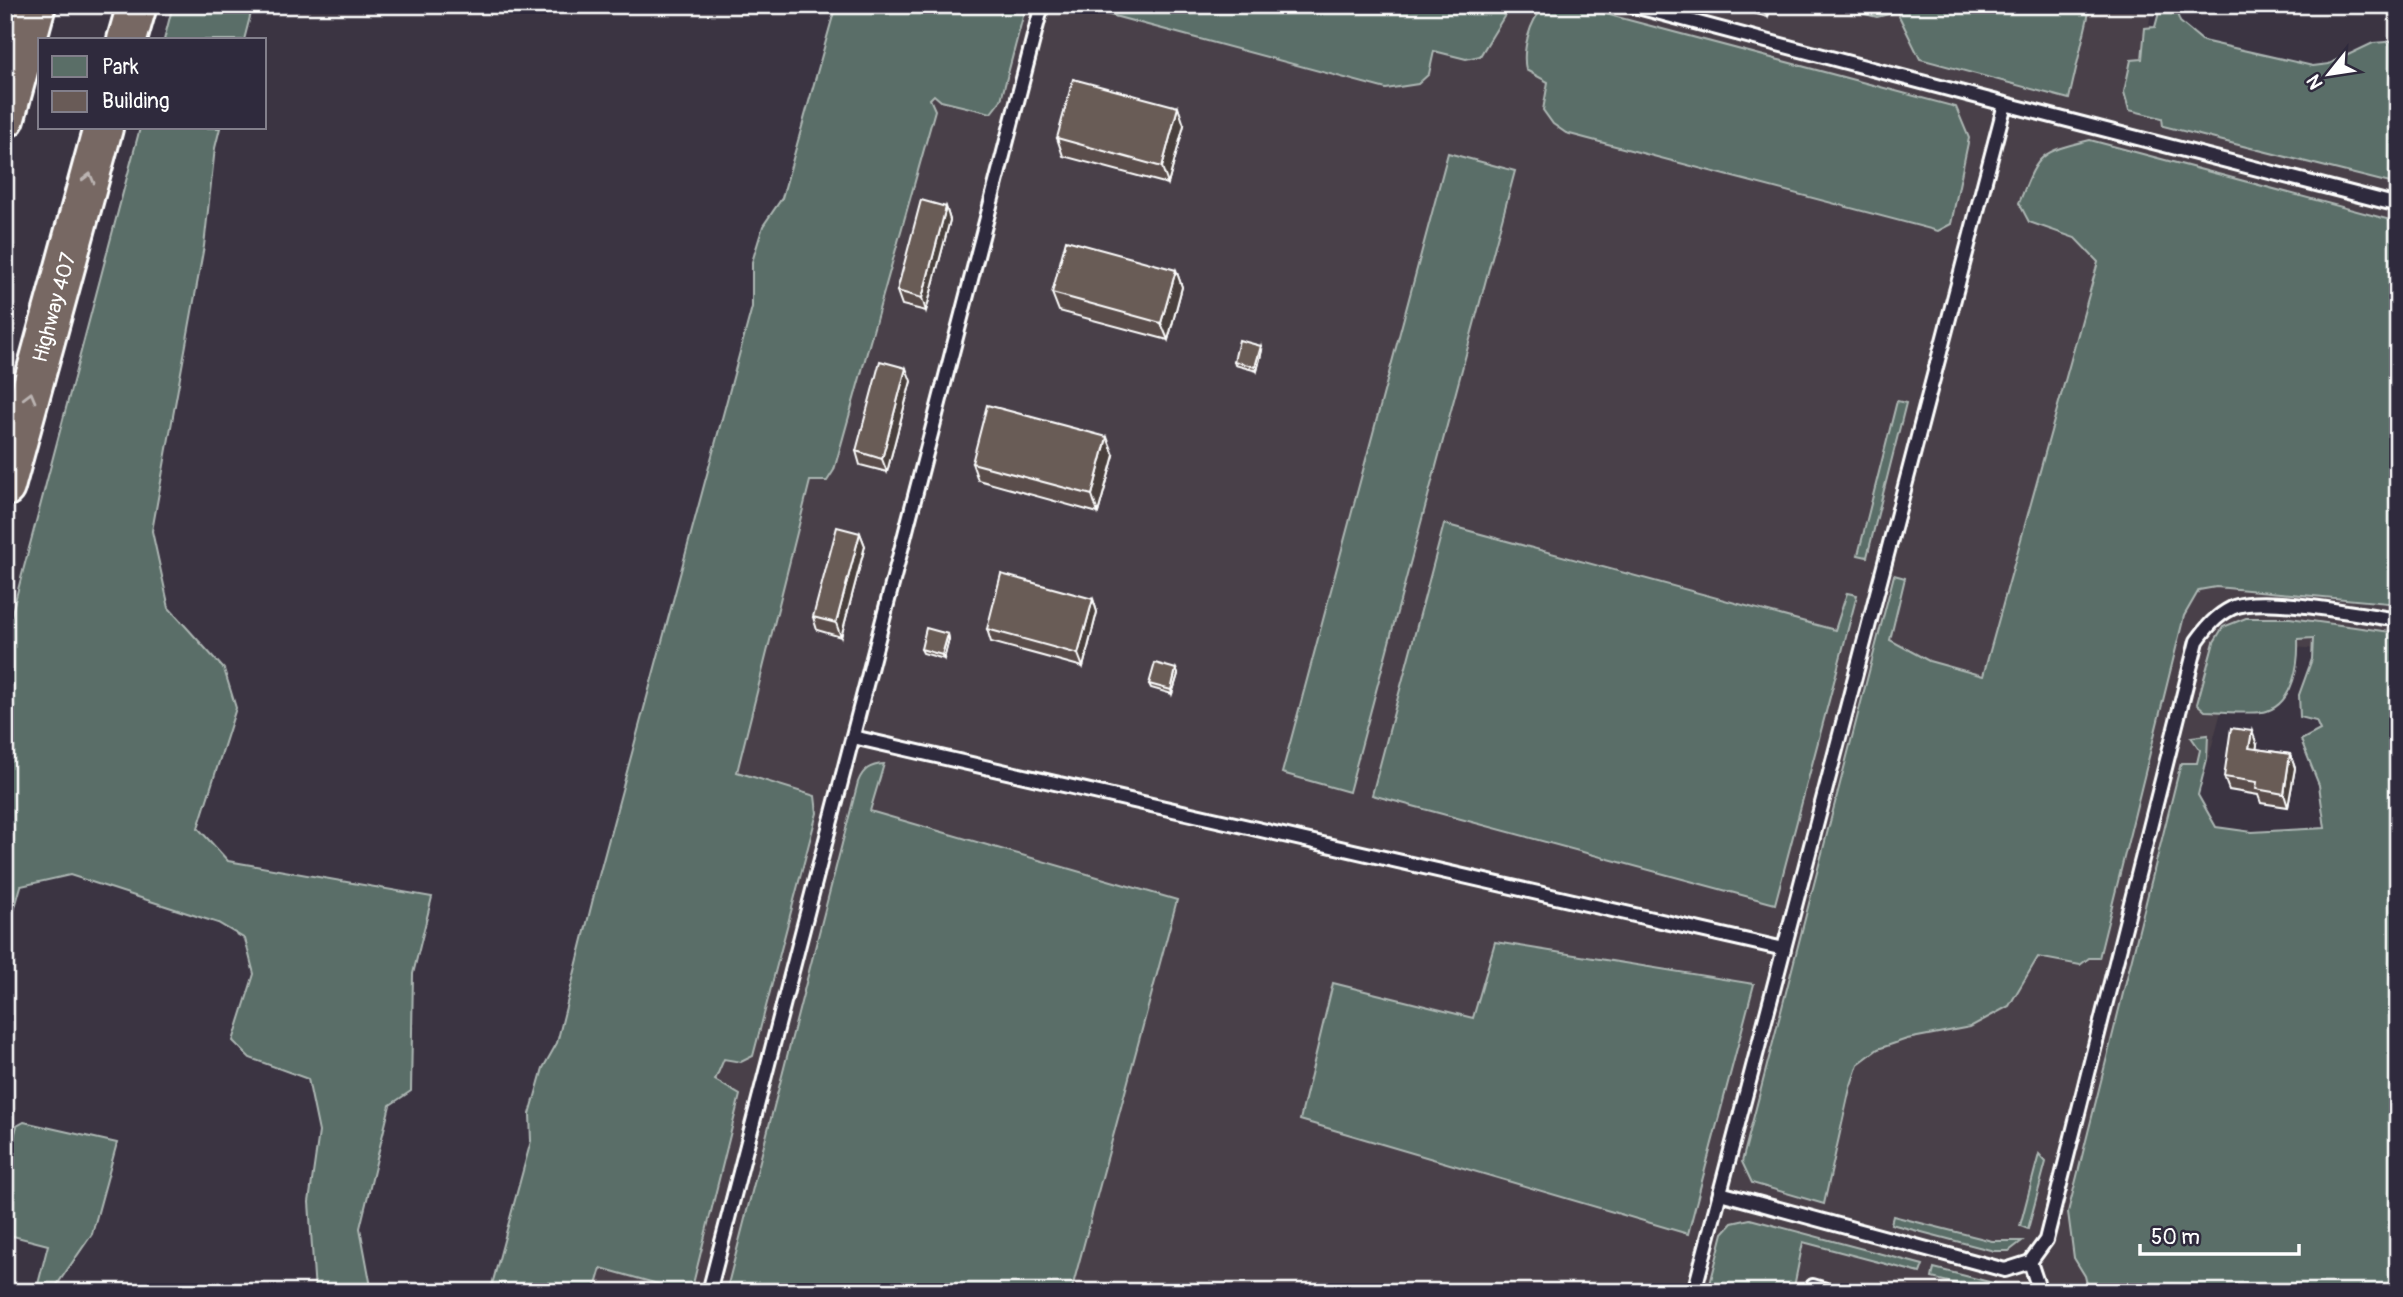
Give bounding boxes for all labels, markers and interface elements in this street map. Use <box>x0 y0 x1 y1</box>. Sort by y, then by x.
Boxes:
legend <box>38 38 266 130</box>
north arrow <box>2294 38 2364 108</box>
text: Park <box>102 54 139 81</box>
text: N <box>2301 70 2329 94</box>
text: Building <box>102 88 169 115</box>
one-way arrow <box>81 172 95 184</box>
street label: Highway 407 <box>27 250 82 366</box>
one-way arrow <box>21 391 36 403</box>
scale bar <box>2140 1213 2300 1257</box>
text: 50 m <box>2151 1224 2200 1251</box>

